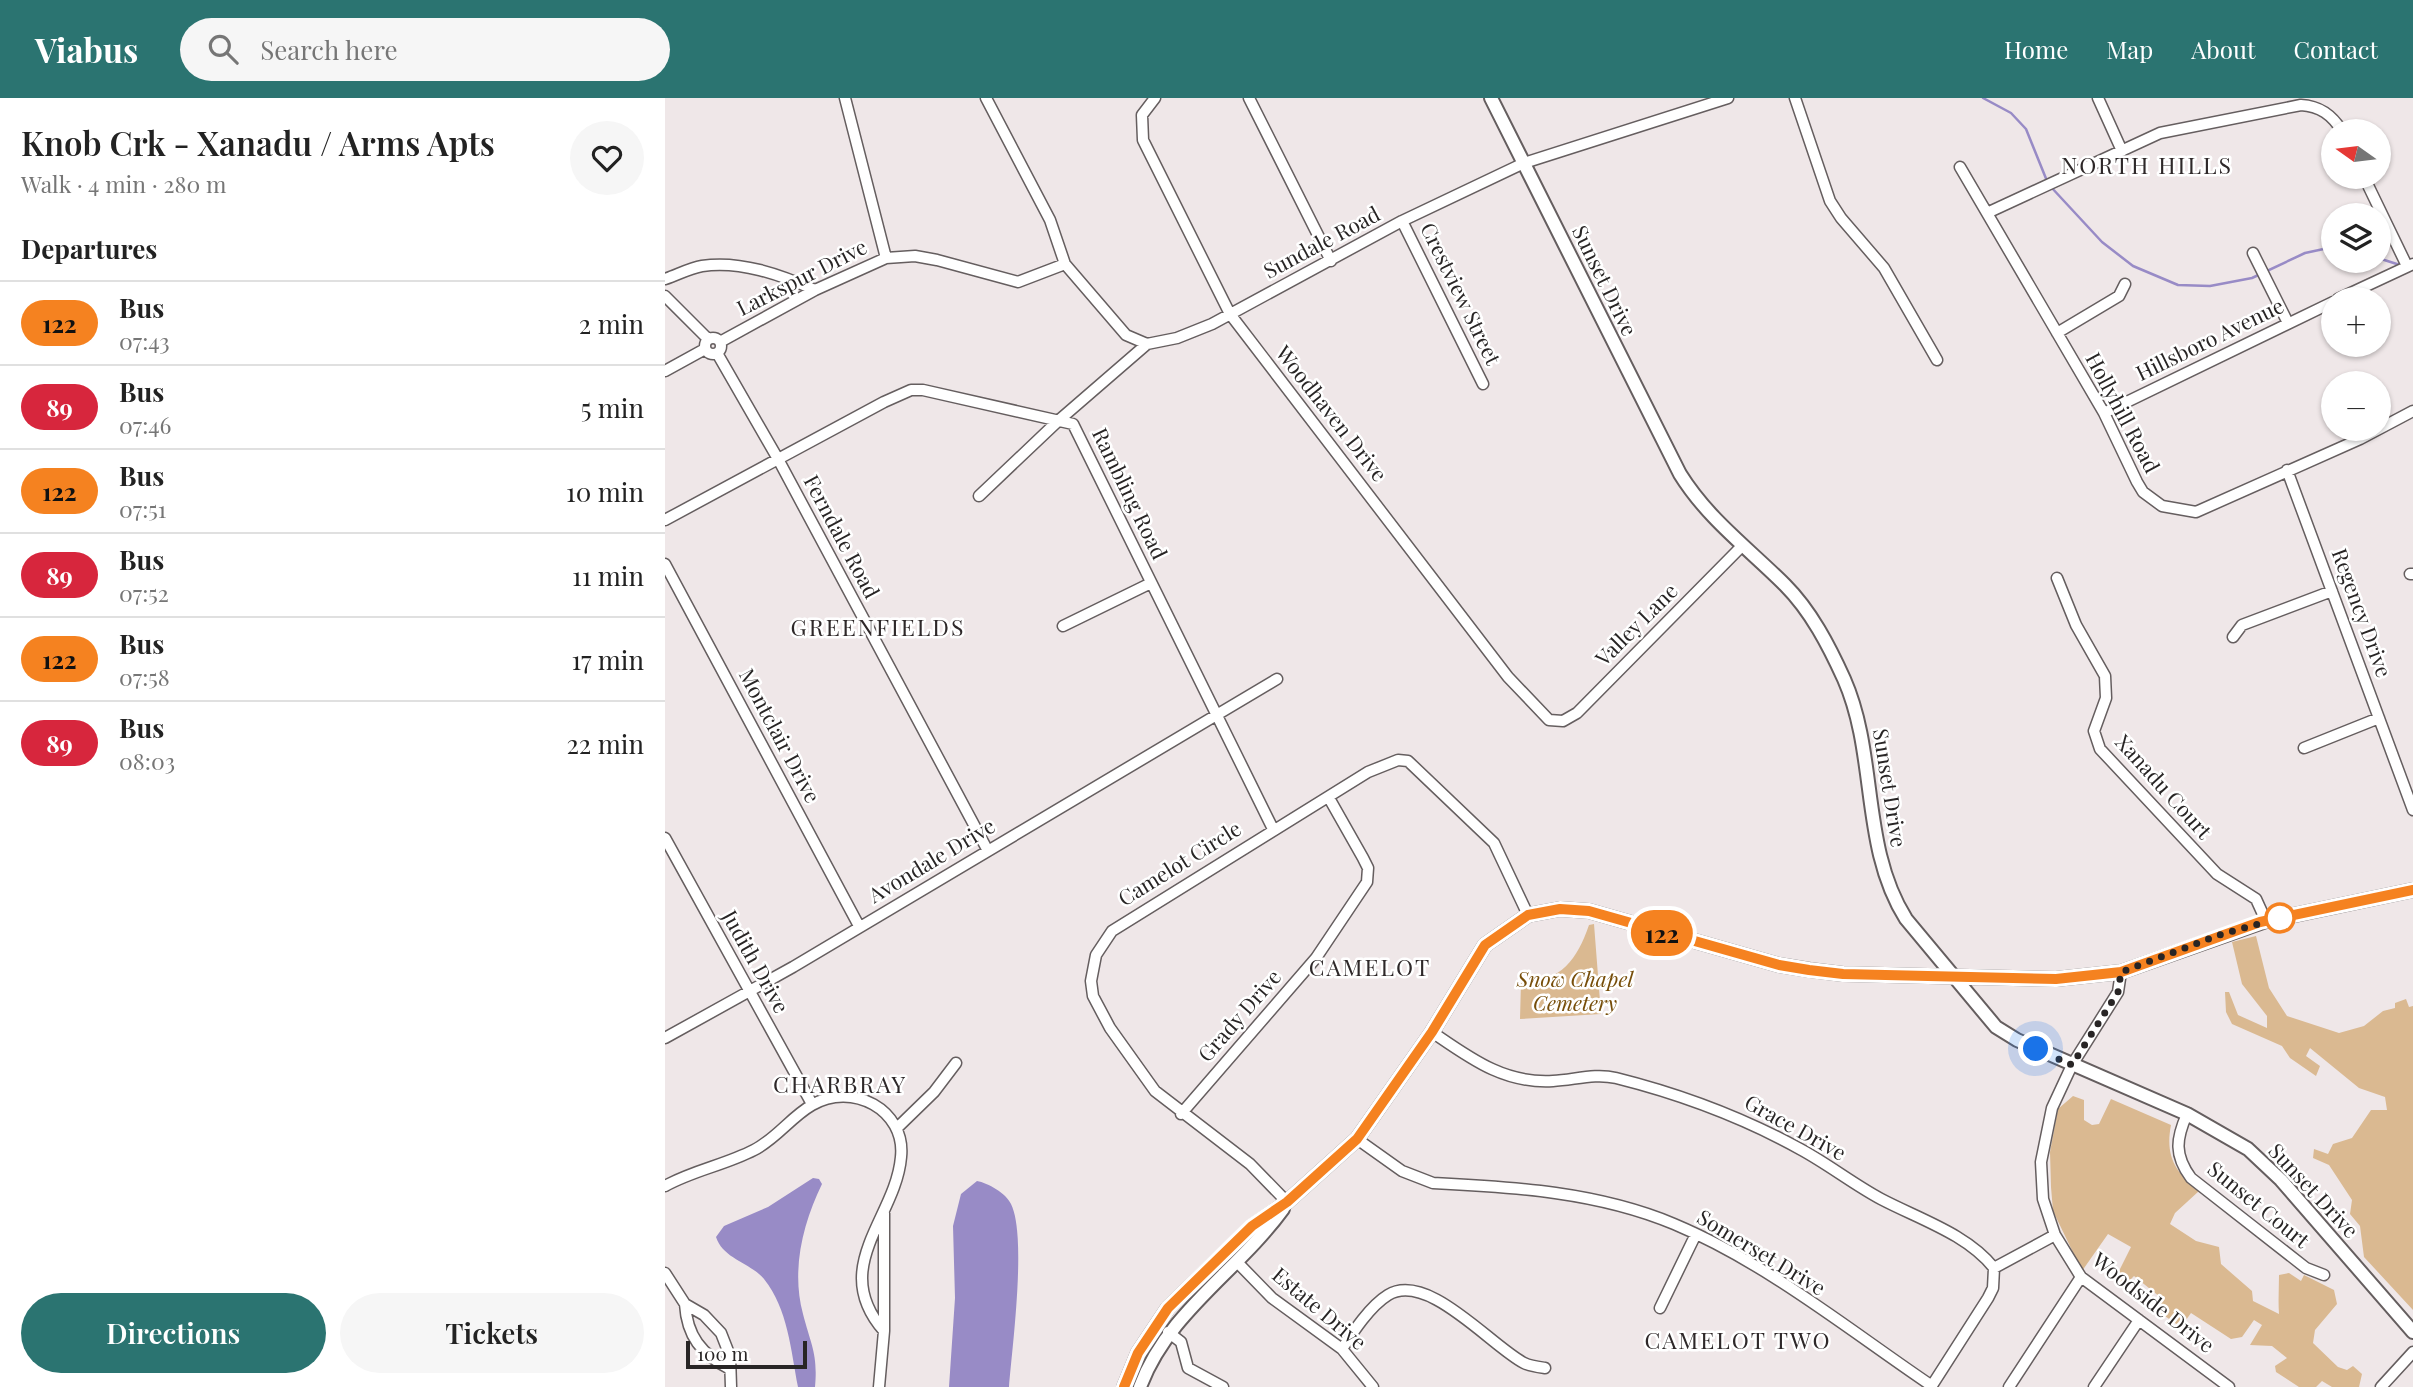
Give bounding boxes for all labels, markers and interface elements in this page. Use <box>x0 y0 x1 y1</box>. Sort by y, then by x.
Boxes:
search box <box>180 18 670 81</box>
text: Viabus <box>35 27 138 71</box>
icon: search <box>204 30 242 68</box>
text: Search here <box>260 32 398 67</box>
text: Home <box>2004 33 2068 65</box>
text: Map <box>2106 33 2153 65</box>
text: About <box>2191 33 2255 65</box>
text: Contact <box>2293 33 2378 65</box>
north arrow <box>2321 119 2391 189</box>
map controls <box>2321 119 2391 441</box>
text: Knob Crk - Xanadu / Arms Apts <box>21 120 495 164</box>
button: heart <box>570 121 644 195</box>
district label: NORTH HILLS <box>2061 149 2233 180</box>
text: Walk · 4 min · 280 m <box>21 168 227 199</box>
street label: Sundale Road <box>1258 199 1384 284</box>
button: layers <box>2321 203 2391 273</box>
street label: Crestview Street <box>1415 217 1509 369</box>
street label: Sunset Drive <box>1567 220 1645 340</box>
text: Departures <box>21 231 157 266</box>
street label: Larkspur Drive <box>731 231 871 321</box>
button: + <box>2321 287 2391 357</box>
text: Bus <box>119 290 164 325</box>
street label: Hillsboro Avenue <box>2131 290 2288 386</box>
text: 2 min <box>579 306 644 341</box>
text: 122 <box>42 307 77 339</box>
text: 07:43 <box>119 325 170 356</box>
street label: Woodhaven Drive <box>1270 338 1395 487</box>
street label: Hollyhill Road <box>2080 347 2167 477</box>
button: − <box>2321 371 2391 441</box>
text: Bus <box>119 374 164 409</box>
text: 5 min <box>581 390 644 425</box>
text: 89 <box>46 391 73 423</box>
text: 07:46 <box>119 409 172 440</box>
street label: Rambling Road <box>1087 423 1175 563</box>
text: Bus <box>119 458 164 493</box>
street label: Ferndale Road <box>798 469 887 603</box>
text: 10 min <box>566 474 644 509</box>
text: 122 <box>42 475 77 507</box>
text: 07:51 <box>119 493 166 524</box>
text: Bus <box>119 542 164 577</box>
street label: Regency Drive <box>2327 544 2399 681</box>
text: 11 min <box>572 558 644 593</box>
text: 89 <box>46 559 73 591</box>
street label: Valley Lane <box>1588 576 1683 672</box>
text: 07:52 <box>119 577 169 608</box>
district label: GREENFIELDS <box>791 611 965 642</box>
text: Bus <box>119 626 164 661</box>
text: 17 min <box>571 642 644 677</box>
text: 122 <box>42 643 77 675</box>
text: 07:58 <box>119 661 170 692</box>
street label: Montclair Drive <box>734 663 828 807</box>
text: Bus <box>119 710 164 745</box>
text: 22 min <box>566 726 644 761</box>
street label: Sunset Drive <box>1868 726 1914 849</box>
text: 89 <box>46 727 73 759</box>
street label: Xanadu Court <box>2110 727 2219 844</box>
text: 08:03 <box>119 745 175 776</box>
street label: Avondale Drive <box>862 810 999 909</box>
street label: Camelot Circle <box>1112 813 1246 911</box>
unlabelled marker <box>2265 903 2295 933</box>
street label: Judith Drive <box>717 904 797 1017</box>
line badge: 122 <box>1622 910 1702 956</box>
text: 122 <box>1645 917 1679 949</box>
district label: CAMELOT <box>1309 951 1431 982</box>
street label: Grady Drive <box>1191 963 1286 1067</box>
park label: Snow Chapel Cemetery <box>1516 964 1634 1016</box>
your location <box>2018 1031 2053 1066</box>
district label: CHARBRAY <box>773 1068 907 1099</box>
street label: Grace Drive <box>1740 1087 1852 1166</box>
street label: Sunset Drive <box>2263 1136 2366 1243</box>
street label: Sunset Court <box>2203 1154 2316 1253</box>
street label: Somerset Drive <box>1693 1202 1831 1301</box>
street label: Woodside Drive <box>2087 1244 2221 1358</box>
street label: Estate Drive <box>1267 1260 1373 1355</box>
button: Directions <box>21 1293 326 1373</box>
button: Tickets <box>340 1293 644 1373</box>
district label: CAMELOT TWO <box>1644 1324 1832 1355</box>
scale bar <box>686 1338 807 1370</box>
text: 100 m <box>697 1340 748 1366</box>

